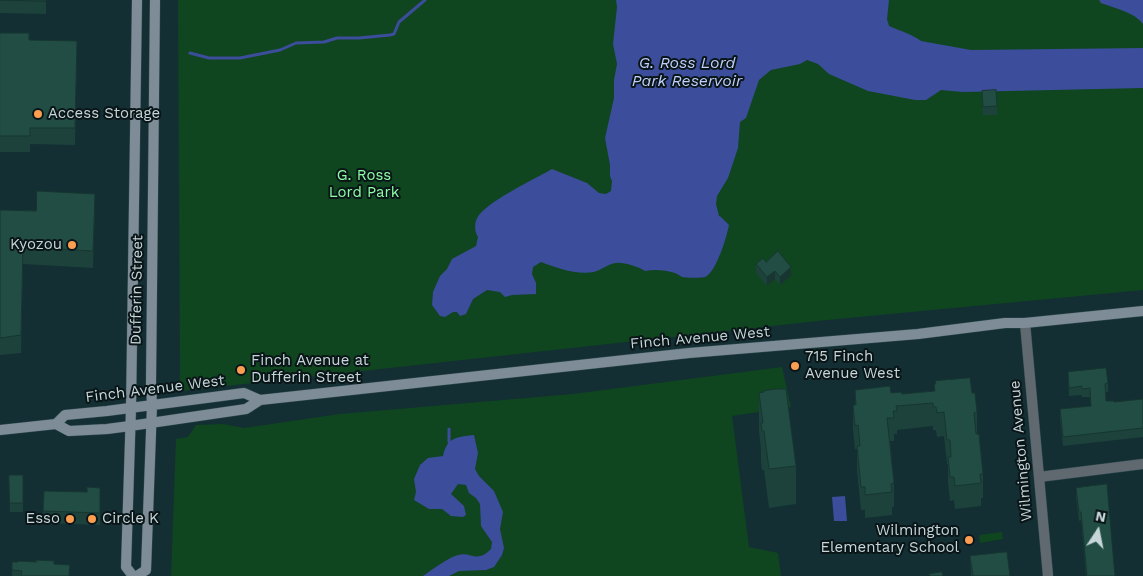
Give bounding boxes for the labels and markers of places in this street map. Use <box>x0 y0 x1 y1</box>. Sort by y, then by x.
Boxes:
place label: Access Storage <box>48 105 160 123</box>
marker: Access Storage <box>32 108 44 120</box>
place label: Kyozou <box>10 236 62 254</box>
marker: Kyozou <box>66 239 78 251</box>
place label: 715 Finch Avenue West <box>805 348 900 383</box>
place label: Finch Avenue at Dufferin Street <box>251 352 369 387</box>
marker: 715 Finch Avenue West <box>789 360 801 372</box>
marker: Finch Avenue at Dufferin Street <box>235 364 247 376</box>
place label: Esso <box>26 510 60 528</box>
place label: Circle K <box>102 510 159 528</box>
marker: Esso <box>64 513 76 525</box>
marker: Circle K <box>86 513 98 525</box>
place label: Wilmington Elementary School <box>820 522 959 557</box>
marker: Wilmington Elementary School <box>963 534 975 546</box>

